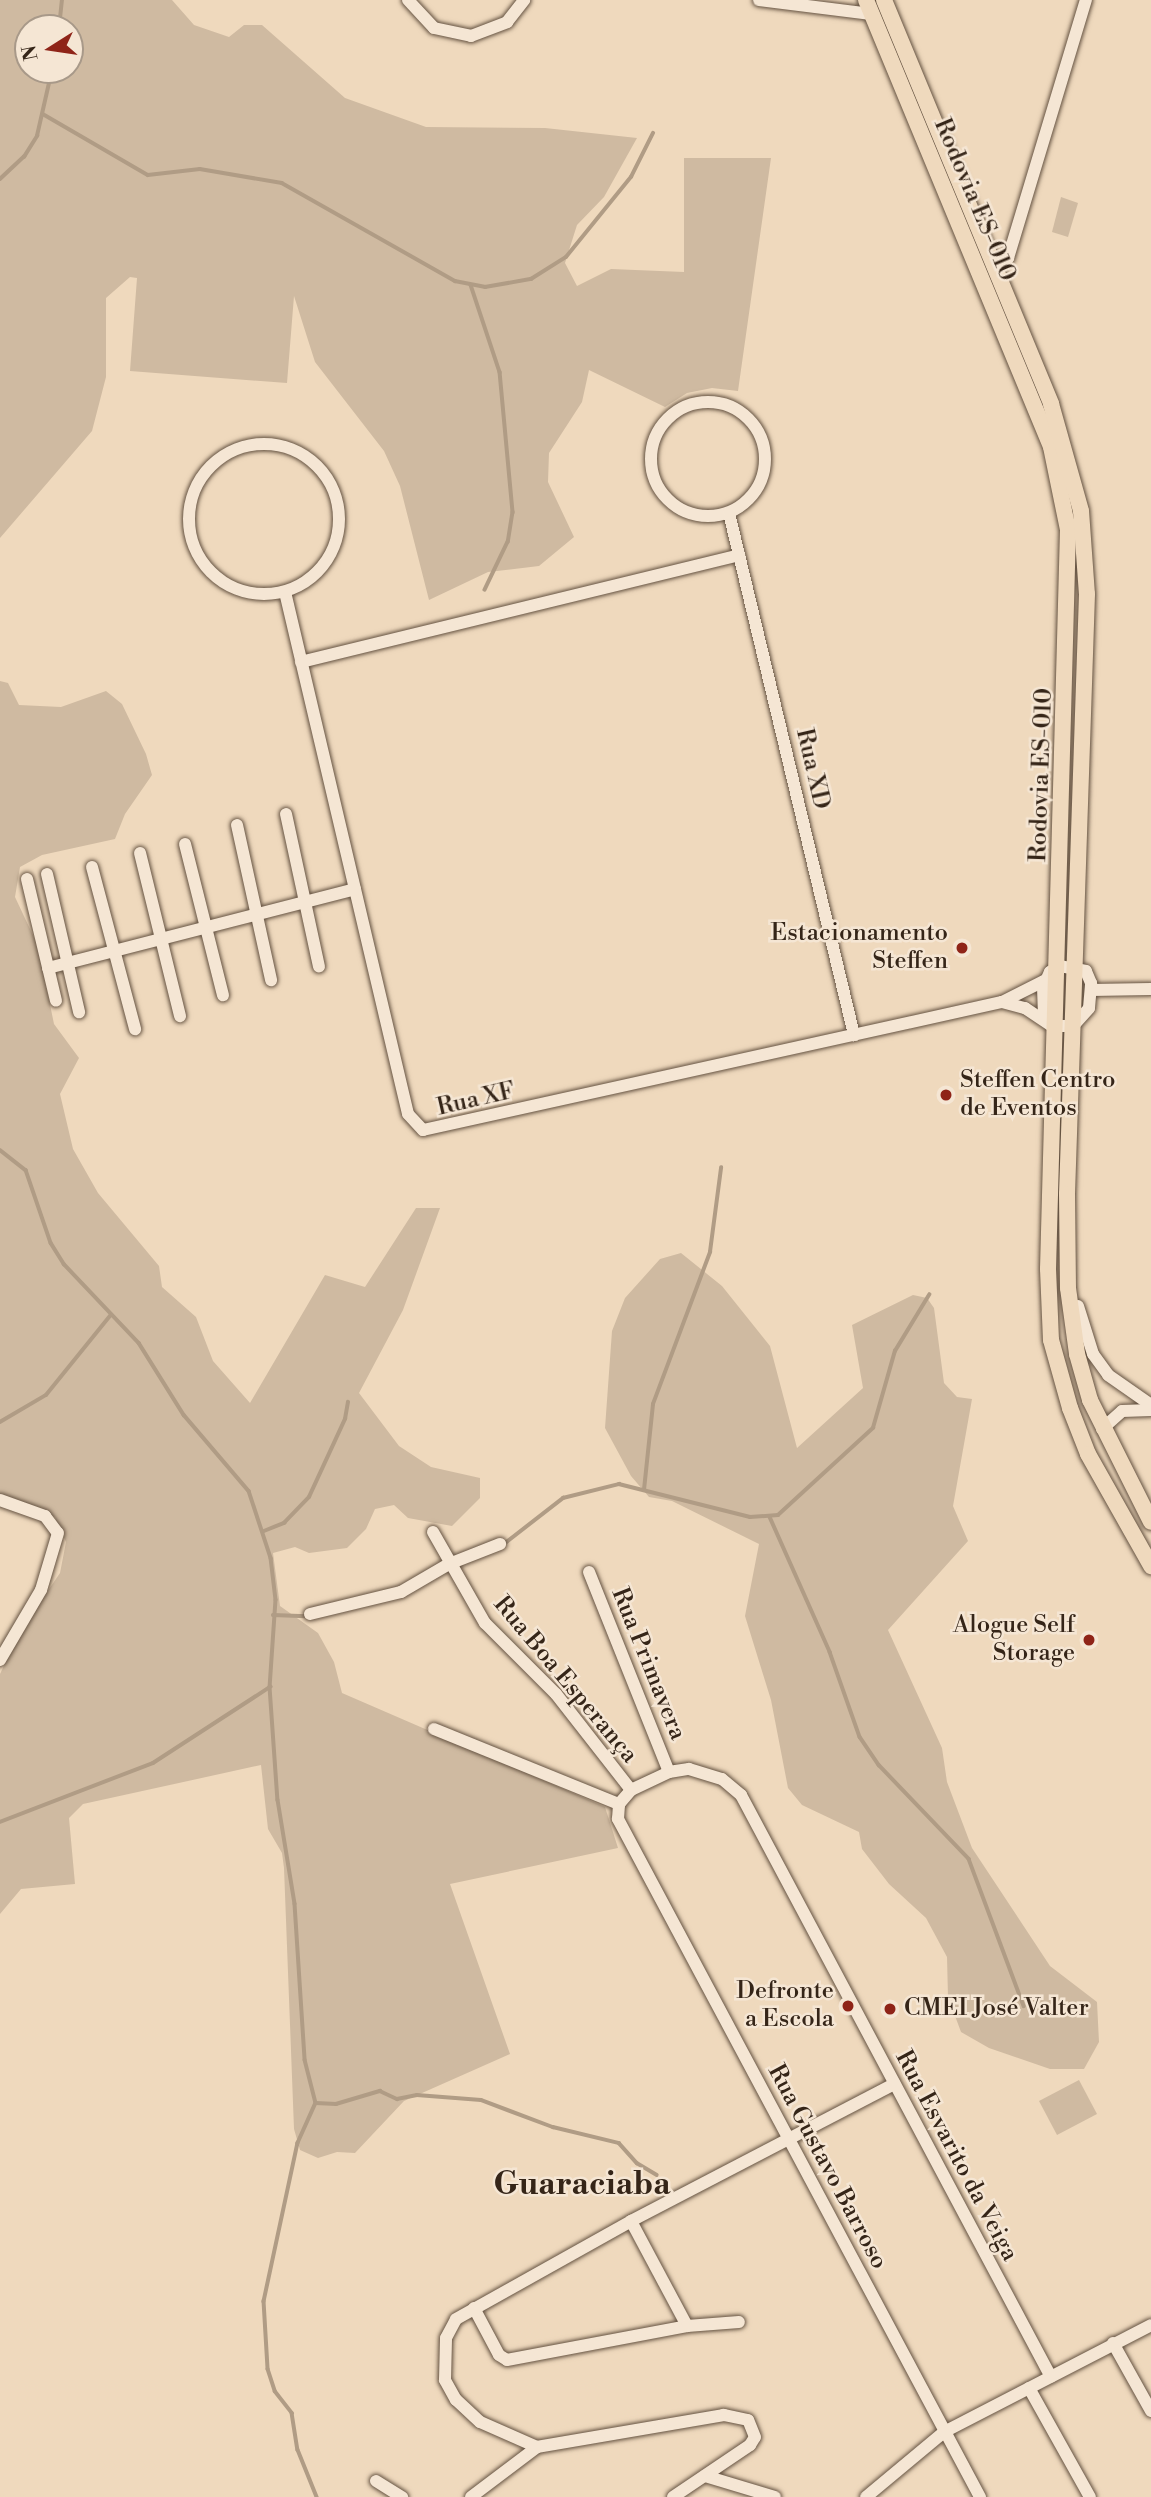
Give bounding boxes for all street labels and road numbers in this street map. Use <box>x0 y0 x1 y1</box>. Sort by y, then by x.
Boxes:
street label: Rodovia ES-010 <box>927 114 1021 286</box>
street label: Rodovia ES-010 <box>1025 687 1059 863</box>
street label: Rua XD <box>789 726 835 812</box>
street label: Rua XF <box>434 1077 518 1123</box>
street label: Rua Primavera <box>604 1584 692 1744</box>
street label: Rua Boa Esperança <box>487 1591 643 1769</box>
street label: Rua Esvarito da Veiga <box>888 2046 1024 2266</box>
street label: Rua Gustavo Barroso <box>761 2060 893 2274</box>

